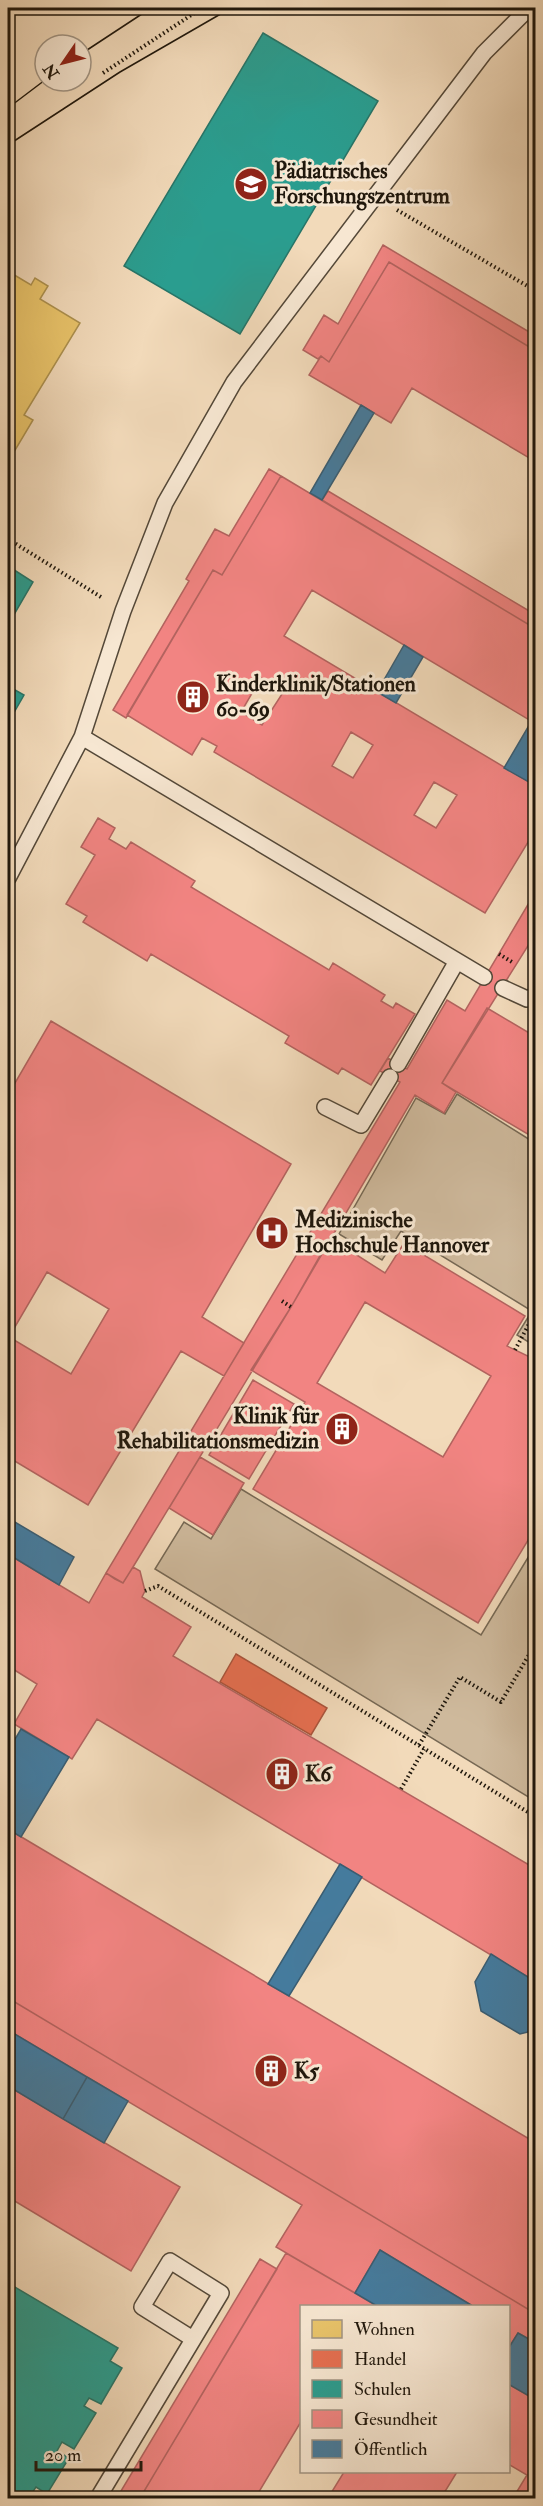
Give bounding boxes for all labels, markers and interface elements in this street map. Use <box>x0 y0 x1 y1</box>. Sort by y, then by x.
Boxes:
north arrow <box>33 33 93 93</box>
text: N <box>39 59 64 83</box>
place label: Pädiatrisches Forschungszentrum <box>274 157 451 211</box>
school or university icon: Pädiatrisches Forschungszentrum <box>233 166 269 202</box>
place label: Kinderklinik/Stationen 60-69 <box>216 670 417 723</box>
building icon: Kinderklinik/Stationen 60-69 <box>175 679 211 715</box>
place label: Medizinische Hochschule Hannover <box>294 1206 490 1259</box>
hospital icon: Medizinische Hochschule Hannover <box>254 1215 290 1251</box>
place label: Klinik für Rehabilitationsmedizin <box>116 1402 320 1455</box>
building icon: Klinik für Rehabilitationsmedizin <box>324 1411 360 1447</box>
building icon: K6 <box>264 1756 300 1792</box>
place label: K6 <box>305 1760 333 1788</box>
building icon: K5 <box>253 2053 289 2089</box>
place label: K5 <box>294 2057 319 2085</box>
legend <box>300 2305 510 2473</box>
text: Wohnen <box>353 2318 415 2341</box>
text: Handel <box>354 2348 407 2371</box>
text: Schulen <box>354 2378 411 2401</box>
text: Gesundheit <box>354 2408 438 2431</box>
scale bar <box>36 2434 141 2472</box>
text: Öffentlich <box>354 2438 428 2461</box>
text: 20 m <box>45 2444 81 2467</box>

